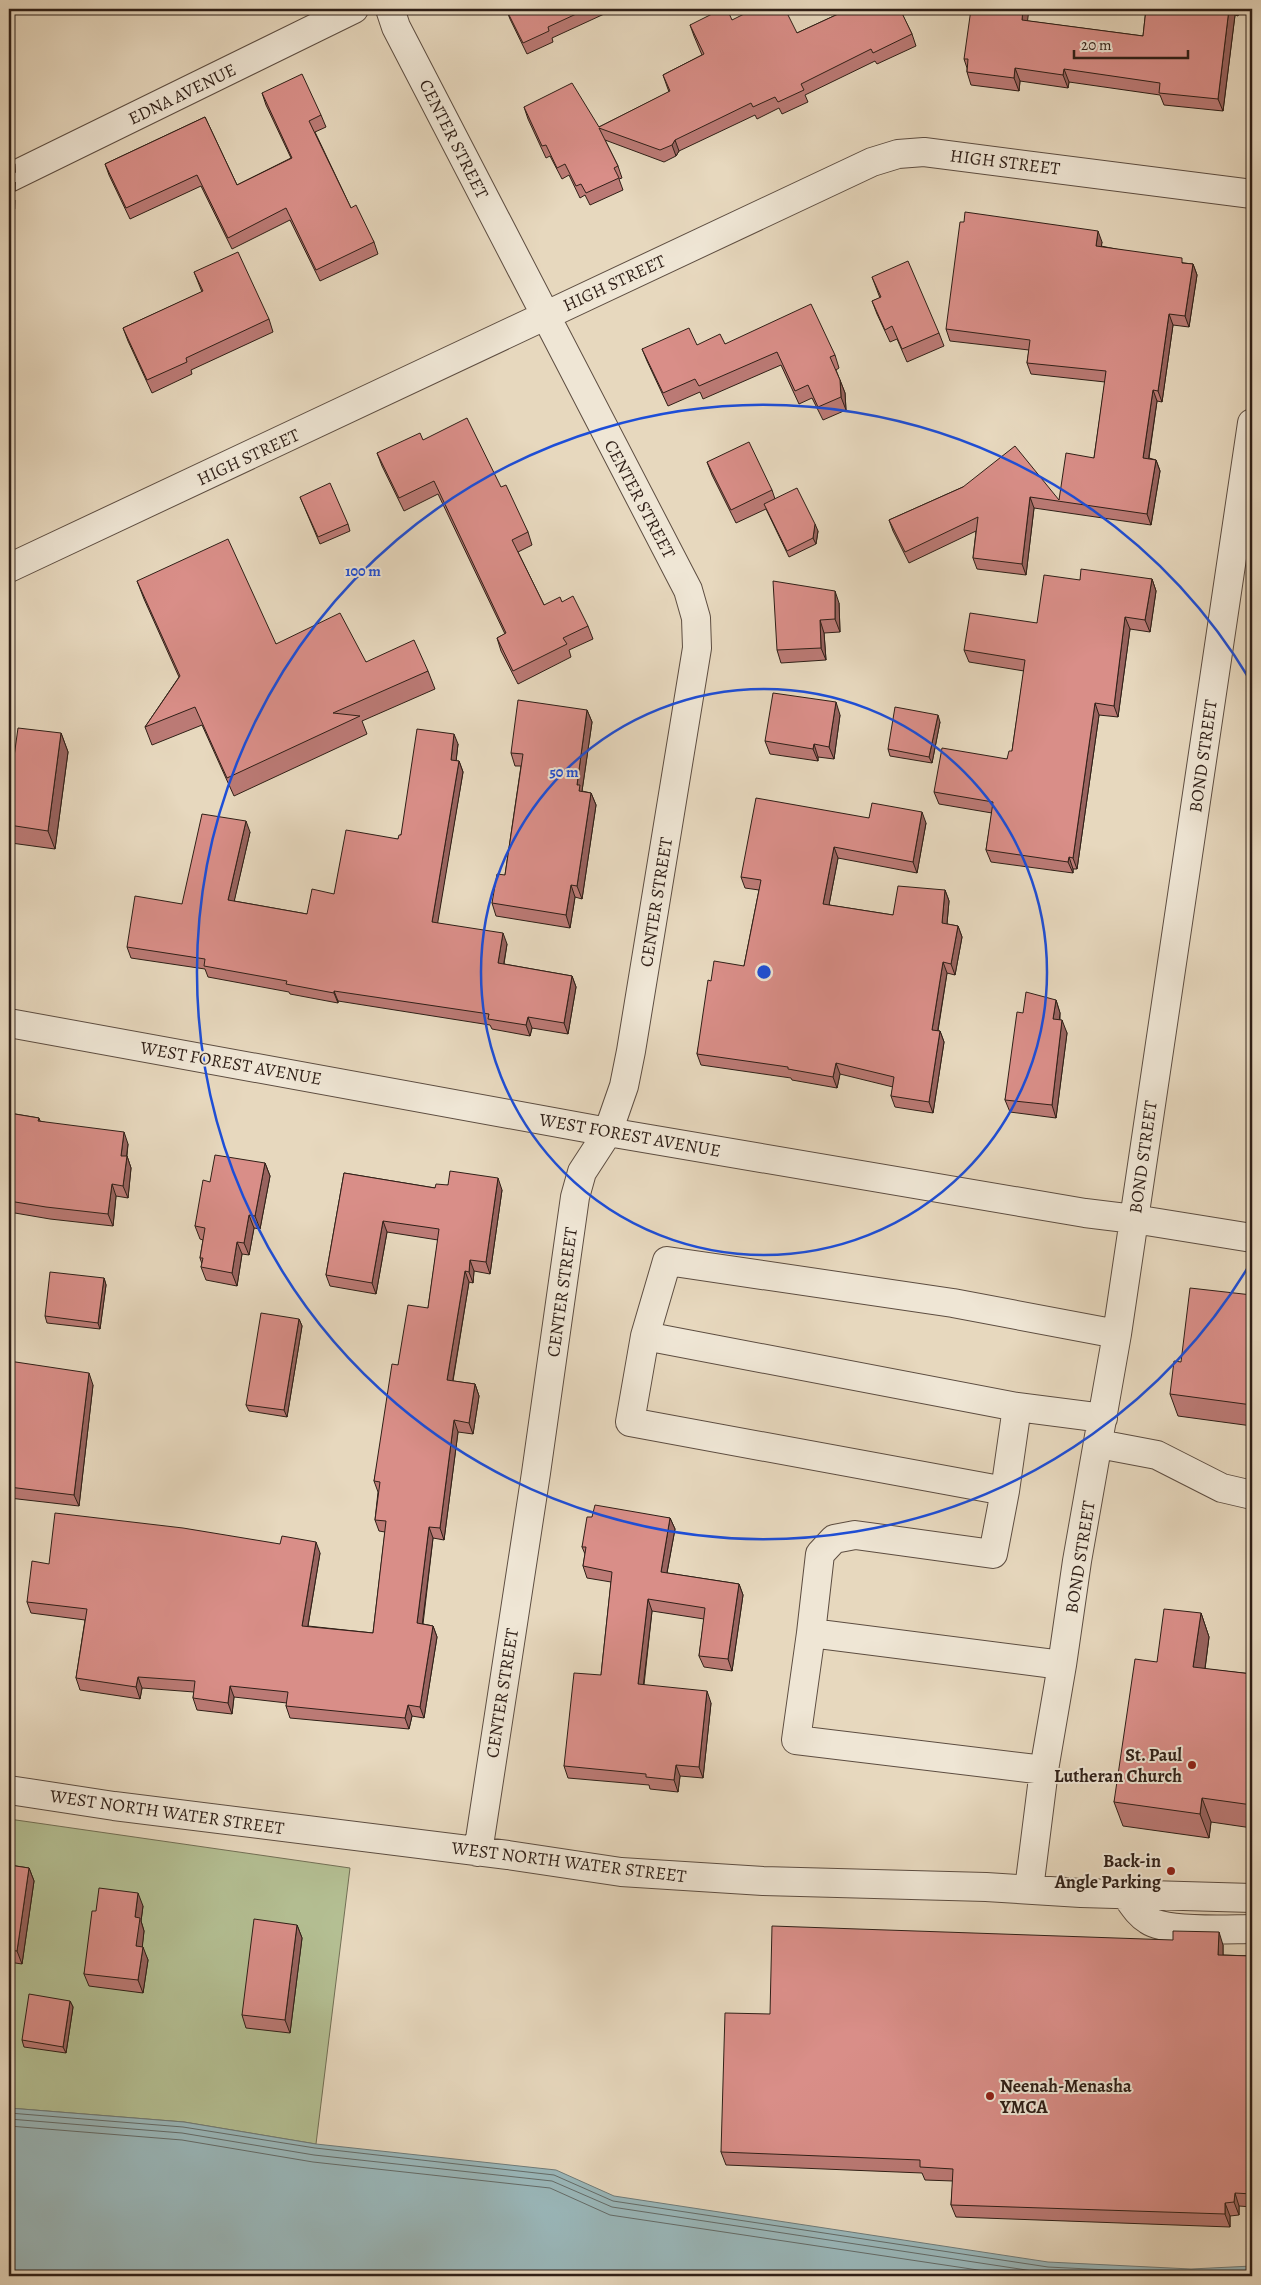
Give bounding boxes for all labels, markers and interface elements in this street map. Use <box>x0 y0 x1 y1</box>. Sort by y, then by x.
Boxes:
scale bar <box>1074 28 1187 60</box>
text: 20 m <box>1081 35 1112 55</box>
street label: EDNA AVENUE <box>124 57 240 131</box>
street label: CENTER STREET <box>414 75 494 203</box>
street label: HIGH STREET <box>949 143 1062 181</box>
street label: HIGH STREET <box>559 249 669 317</box>
street label: HIGH STREET <box>193 423 303 491</box>
street label: CENTER STREET <box>599 436 681 563</box>
text: 100 m <box>345 561 381 581</box>
street label: BOND STREET <box>1183 698 1223 814</box>
text: 50 m <box>549 762 579 782</box>
street label: CENTER STREET <box>634 835 678 969</box>
centre of rings <box>755 963 773 981</box>
street label: WEST FOREST AVENUE <box>138 1035 324 1091</box>
street label: BOND STREET <box>1123 1099 1163 1215</box>
street label: WEST FOREST AVENUE <box>537 1107 723 1163</box>
street label: CENTER STREET <box>541 1225 583 1359</box>
street label: BOND STREET <box>1059 1499 1101 1615</box>
street label: CENTER STREET <box>480 1626 524 1760</box>
place label: St. Paul Lutheran Church <box>1054 1743 1182 1788</box>
marker: St. Paul Lutheran Church <box>1186 1759 1198 1771</box>
street label: WEST NORTH WATER STREET <box>47 1784 286 1840</box>
street label: WEST NORTH WATER STREET <box>449 1836 688 1888</box>
place label: Back-in Angle Parking <box>1054 1849 1162 1894</box>
marker: Back-in Angle Parking <box>1165 1865 1177 1877</box>
place label: Neenah-Menasha YMCA <box>999 2074 1132 2119</box>
marker: Neenah-Menasha YMCA <box>984 2090 996 2102</box>

